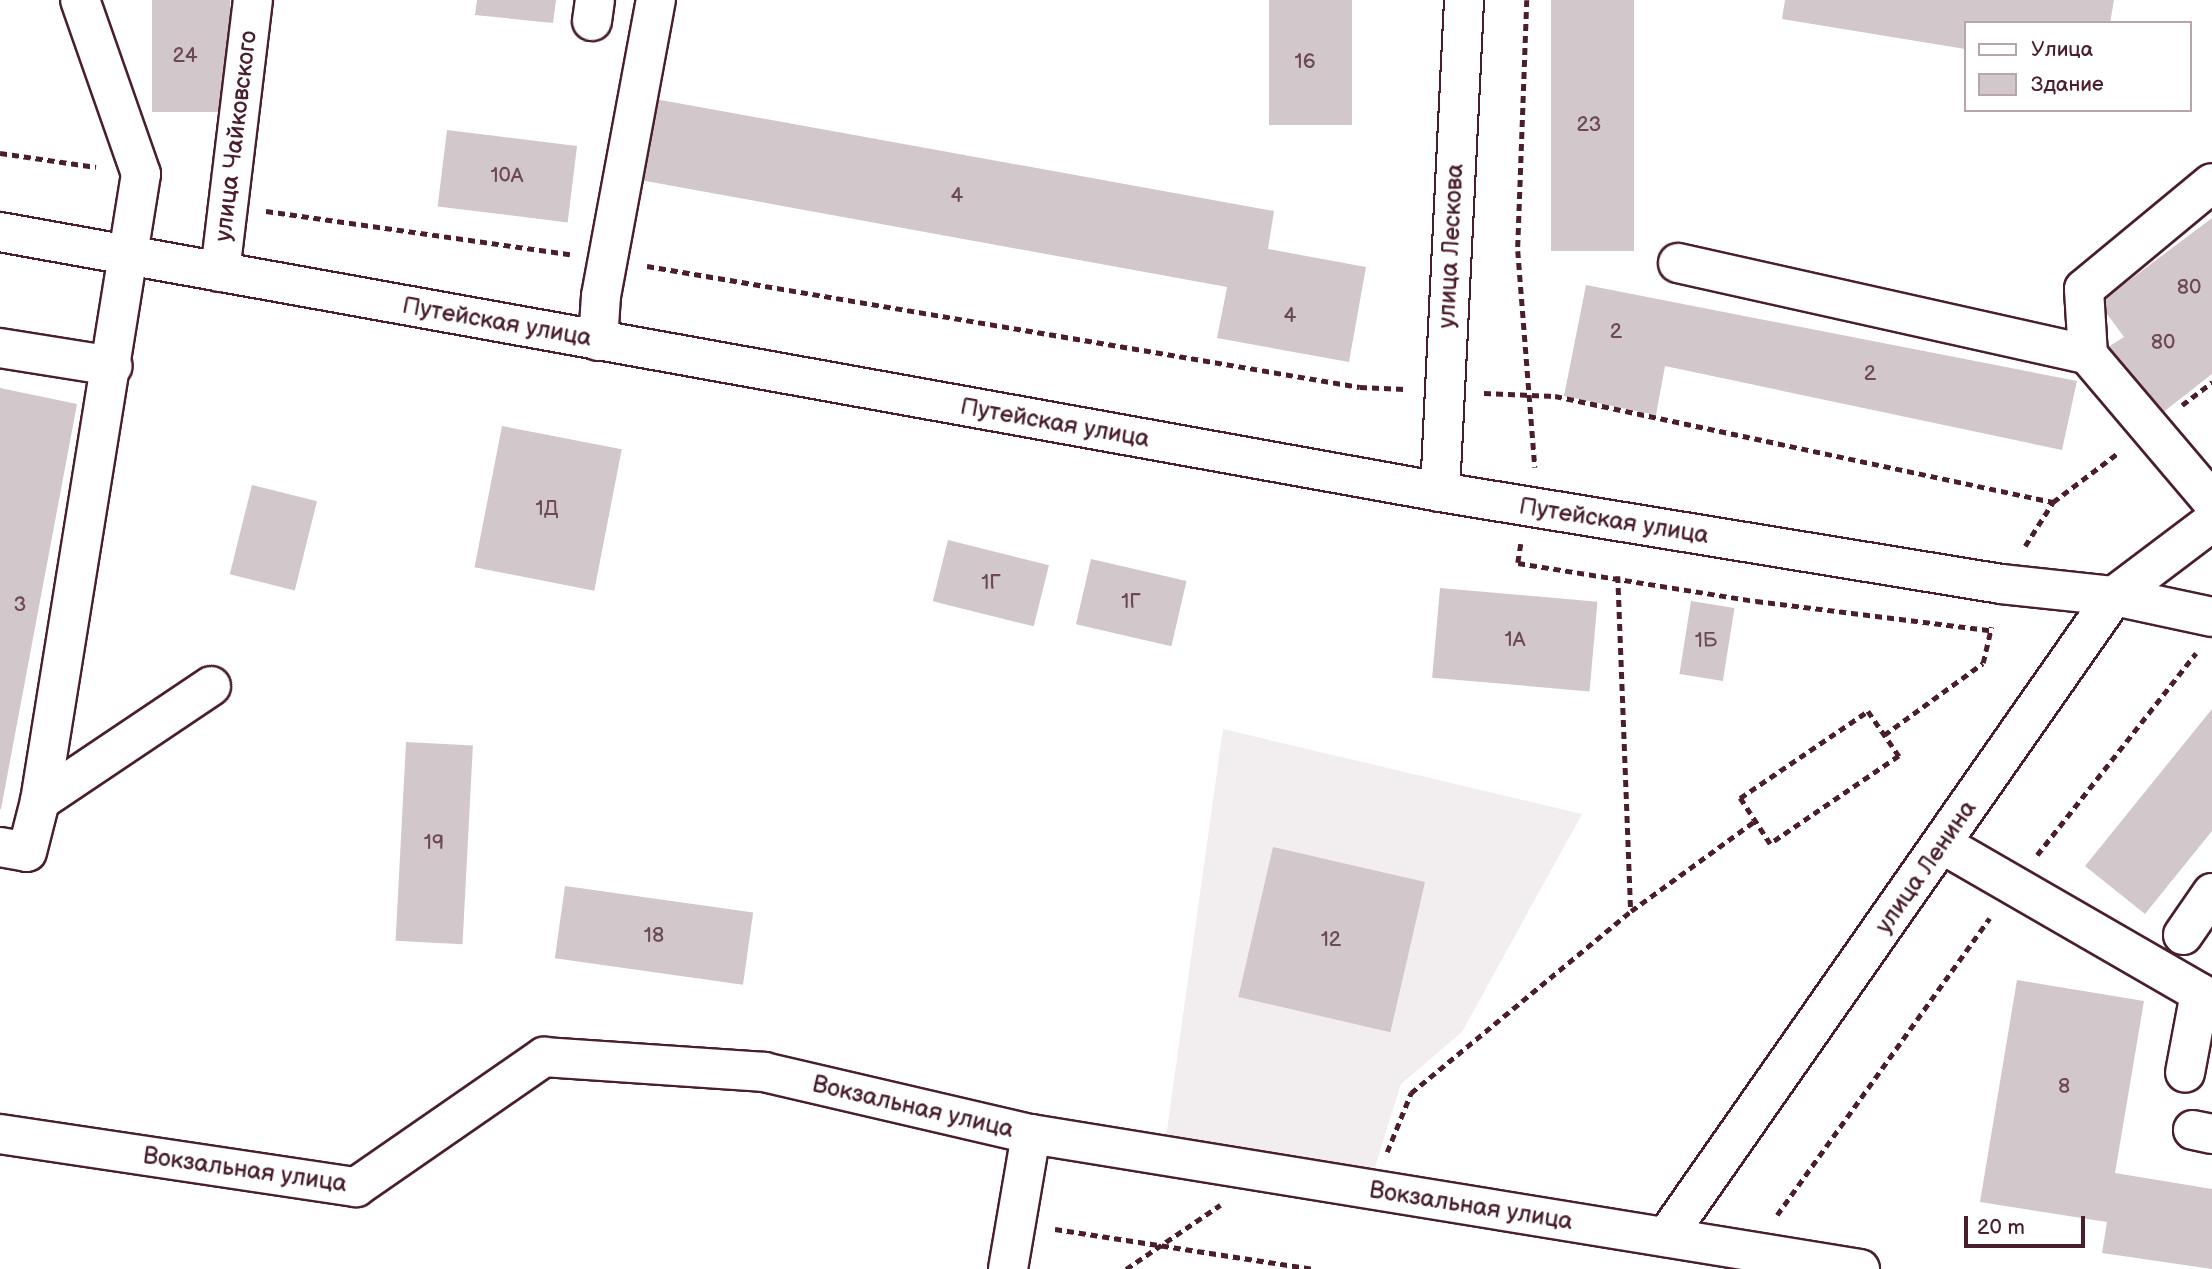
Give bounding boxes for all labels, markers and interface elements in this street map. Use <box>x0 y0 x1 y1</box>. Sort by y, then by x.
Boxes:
legend <box>1964 21 2191 112</box>
street label: улица Чайковского <box>209 29 263 243</box>
text: Улица <box>2031 37 2093 62</box>
house number: 24 <box>173 43 197 69</box>
house number: 16 <box>1295 49 1315 75</box>
text: Здание <box>2031 72 2104 97</box>
house number: 23 <box>1577 112 1601 138</box>
house number: 10А <box>490 163 524 189</box>
street label: улица Лескова <box>1432 163 1470 329</box>
house number: 4 <box>951 183 963 209</box>
house number: 80 <box>2177 275 2201 301</box>
street label: Путейская улица <box>400 291 594 353</box>
house number: 4 <box>1284 303 1296 329</box>
house number: 2 <box>1610 319 1622 345</box>
house number: 80 <box>2151 330 2175 356</box>
house number: 2 <box>1864 361 1876 387</box>
street label: Путейская улица <box>958 392 1152 454</box>
street label: Путейская улица <box>1517 492 1711 550</box>
house number: 1Д <box>536 496 558 522</box>
house number: 1Г <box>981 570 1001 596</box>
house number: 1Г <box>1121 589 1141 615</box>
house number: 3 <box>14 592 26 618</box>
house number: 1А <box>1505 627 1525 653</box>
house number: 1Б <box>1695 628 1717 654</box>
street label: улица Ленина <box>1869 795 1983 939</box>
house number: 19 <box>424 830 444 856</box>
house number: 18 <box>644 923 664 949</box>
house number: 12 <box>1321 927 1341 953</box>
street label: Вокзальная улица <box>810 1070 1016 1144</box>
house number: 8 <box>2058 1074 2070 1100</box>
street label: Вокзальная улица <box>141 1141 349 1199</box>
street label: Вокзальная улица <box>1367 1176 1575 1236</box>
scale bar <box>1967 1202 2088 1246</box>
text: 20 m <box>1977 1215 2025 1240</box>

